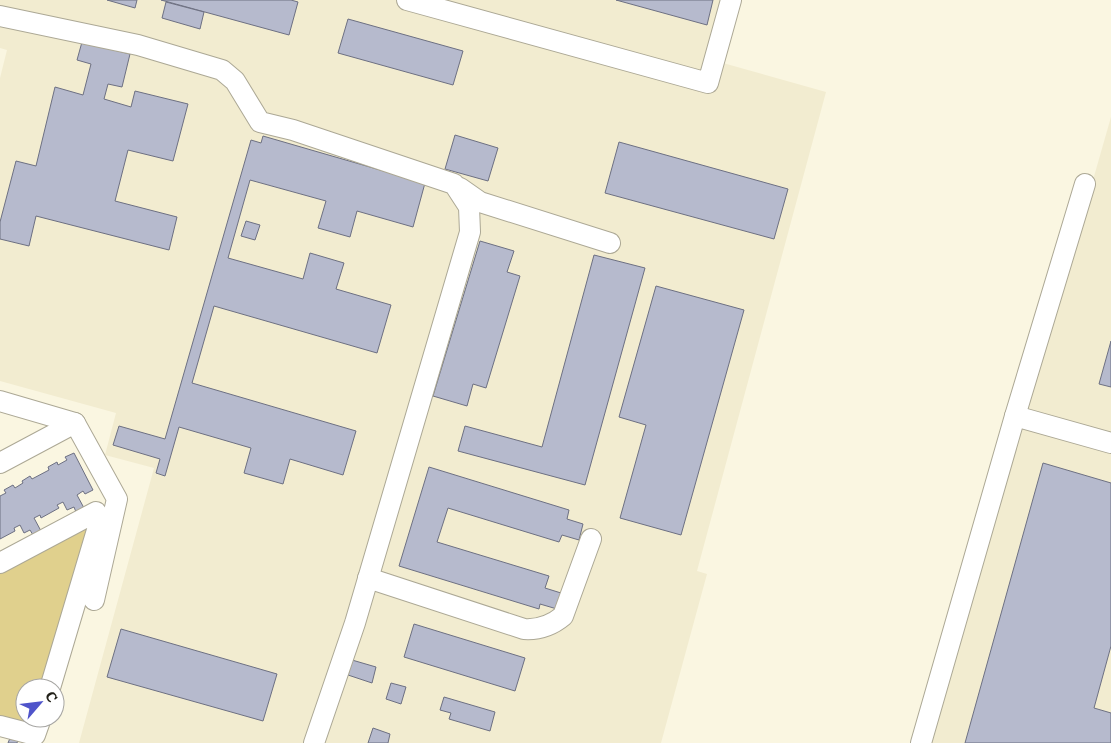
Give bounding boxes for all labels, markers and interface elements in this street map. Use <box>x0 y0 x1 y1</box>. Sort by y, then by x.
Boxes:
north arrow <box>15 678 65 728</box>
text: С <box>41 687 64 706</box>

